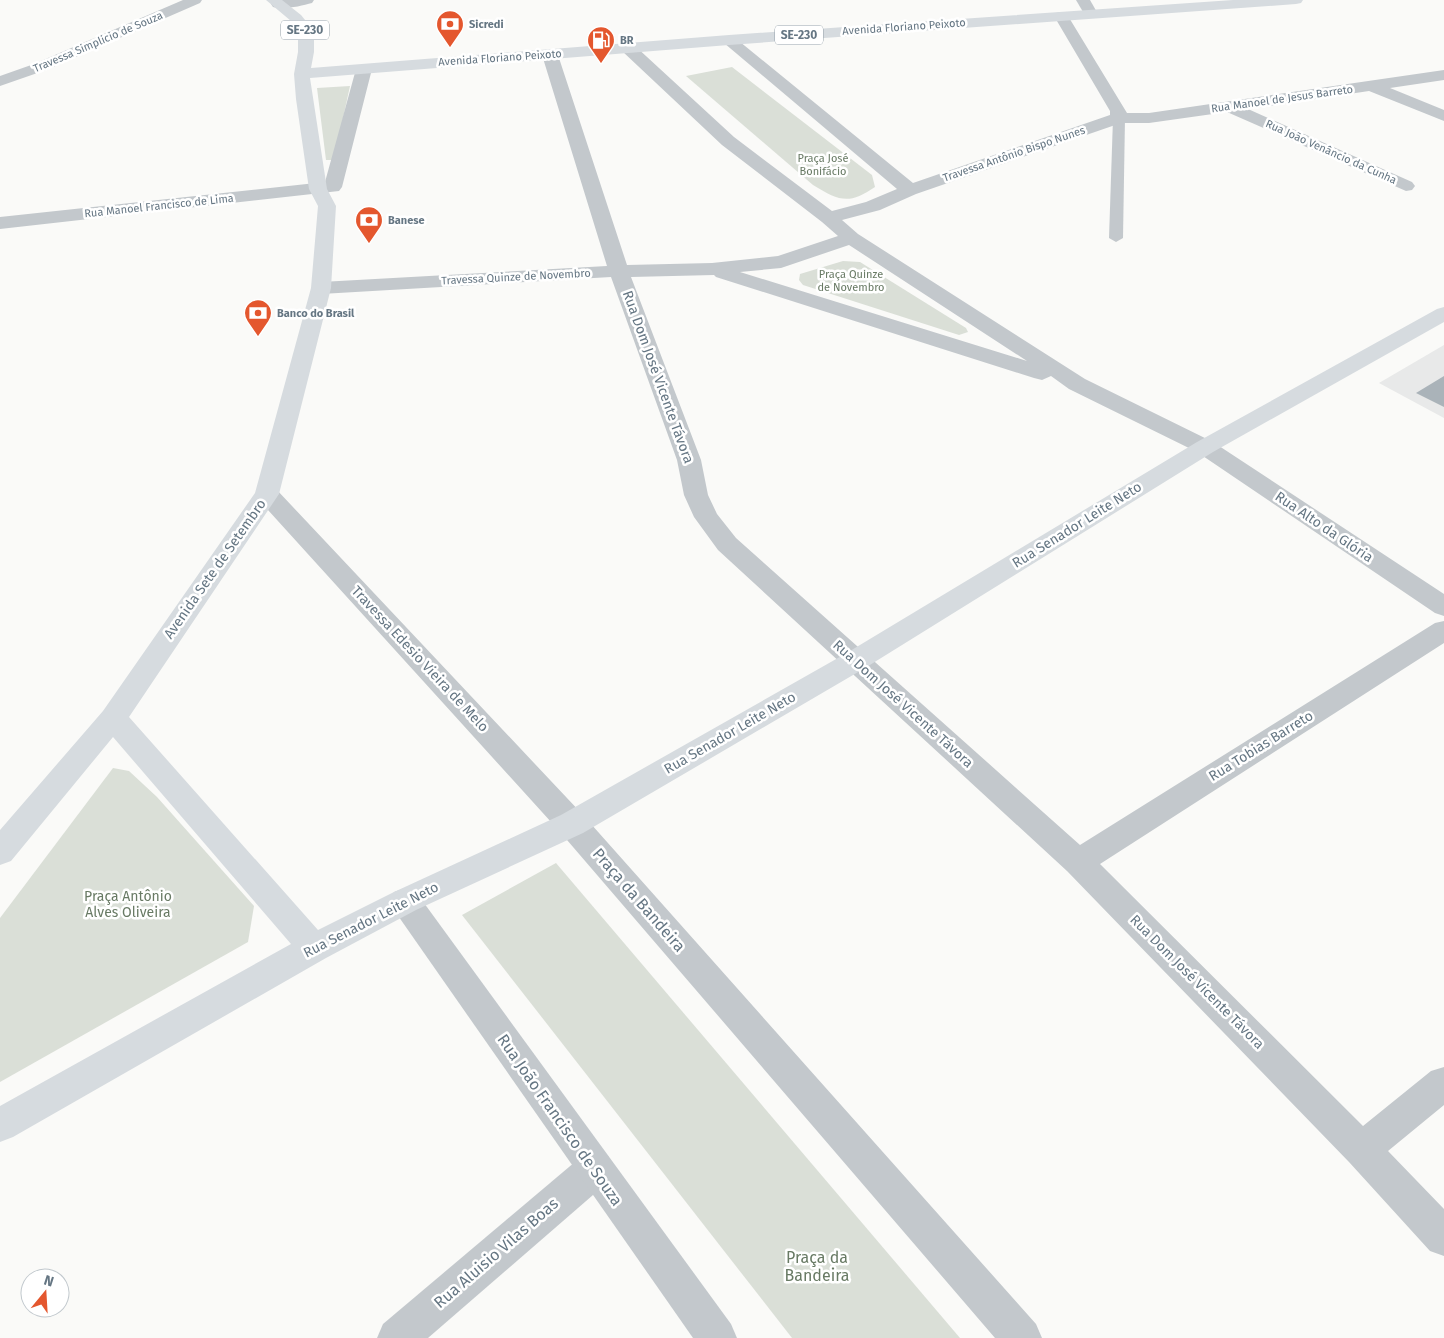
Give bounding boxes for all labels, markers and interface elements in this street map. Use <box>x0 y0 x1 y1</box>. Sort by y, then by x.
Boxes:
street label: Travessa Simplicio de Souza <box>31 9 165 75</box>
bank icon: Sicredi <box>435 9 465 48</box>
street label: Avenida Floriano Peixoto <box>842 16 966 38</box>
place label: Sicredi <box>469 18 504 31</box>
road number: SE-230 <box>281 20 329 40</box>
fuel station icon: BR <box>586 25 616 64</box>
road number: SE-230 <box>775 26 823 44</box>
place label: BR <box>620 34 634 47</box>
street label: Avenida Floriano Peixoto <box>438 47 562 69</box>
street label: Rua Manoel de Jesus Barreto <box>1210 83 1354 115</box>
street label: Rua João Venâncio da Cunha <box>1263 117 1399 187</box>
street label: Travessa Antônio Bispo Nunes <box>941 124 1087 184</box>
park label: Praça José Bonifácio <box>798 152 848 178</box>
street label: Rua Manoel Francisco de Lima <box>84 192 234 220</box>
bank icon: Banese <box>354 205 384 244</box>
place label: Banese <box>388 214 425 227</box>
street label: Travessa Quinze de Novembro <box>441 267 591 287</box>
park label: Praça Quinze de Novembro <box>817 268 885 294</box>
street label: Rua Dom José Vicente Távora <box>619 288 697 466</box>
bank icon: Banco do Brasil <box>243 298 273 337</box>
place label: Banco do Brasil <box>277 307 355 320</box>
street label: Rua Senador Leite Neto <box>1009 478 1145 572</box>
street label: Rua Alto da Glória <box>1272 488 1376 566</box>
street label: Avenida Sete de Setembro <box>160 496 270 642</box>
street label: Travessa Edesio Vieira de Melo <box>348 583 492 735</box>
street label: Rua Dom José Vicente Távora <box>829 637 977 771</box>
street label: Rua Senador Leite Neto <box>661 688 799 778</box>
street label: Rua Tobias Barreto <box>1206 707 1316 785</box>
street label: Praça da Bandeira <box>588 844 689 956</box>
street label: Rua Senador Leite Neto <box>301 879 441 961</box>
park label: Praça Antônio Alves Oliveira <box>84 888 172 921</box>
street label: Rua Dom José Vicente Távora <box>1126 911 1268 1053</box>
street label: Rua João Francisco de Souza <box>493 1031 627 1209</box>
street label: Rua Aluisio Vilas Boas <box>430 1194 562 1312</box>
park label: Praça da Bandeira <box>785 1248 849 1285</box>
north arrow <box>20 1268 70 1318</box>
text: N <box>42 1272 56 1291</box>

